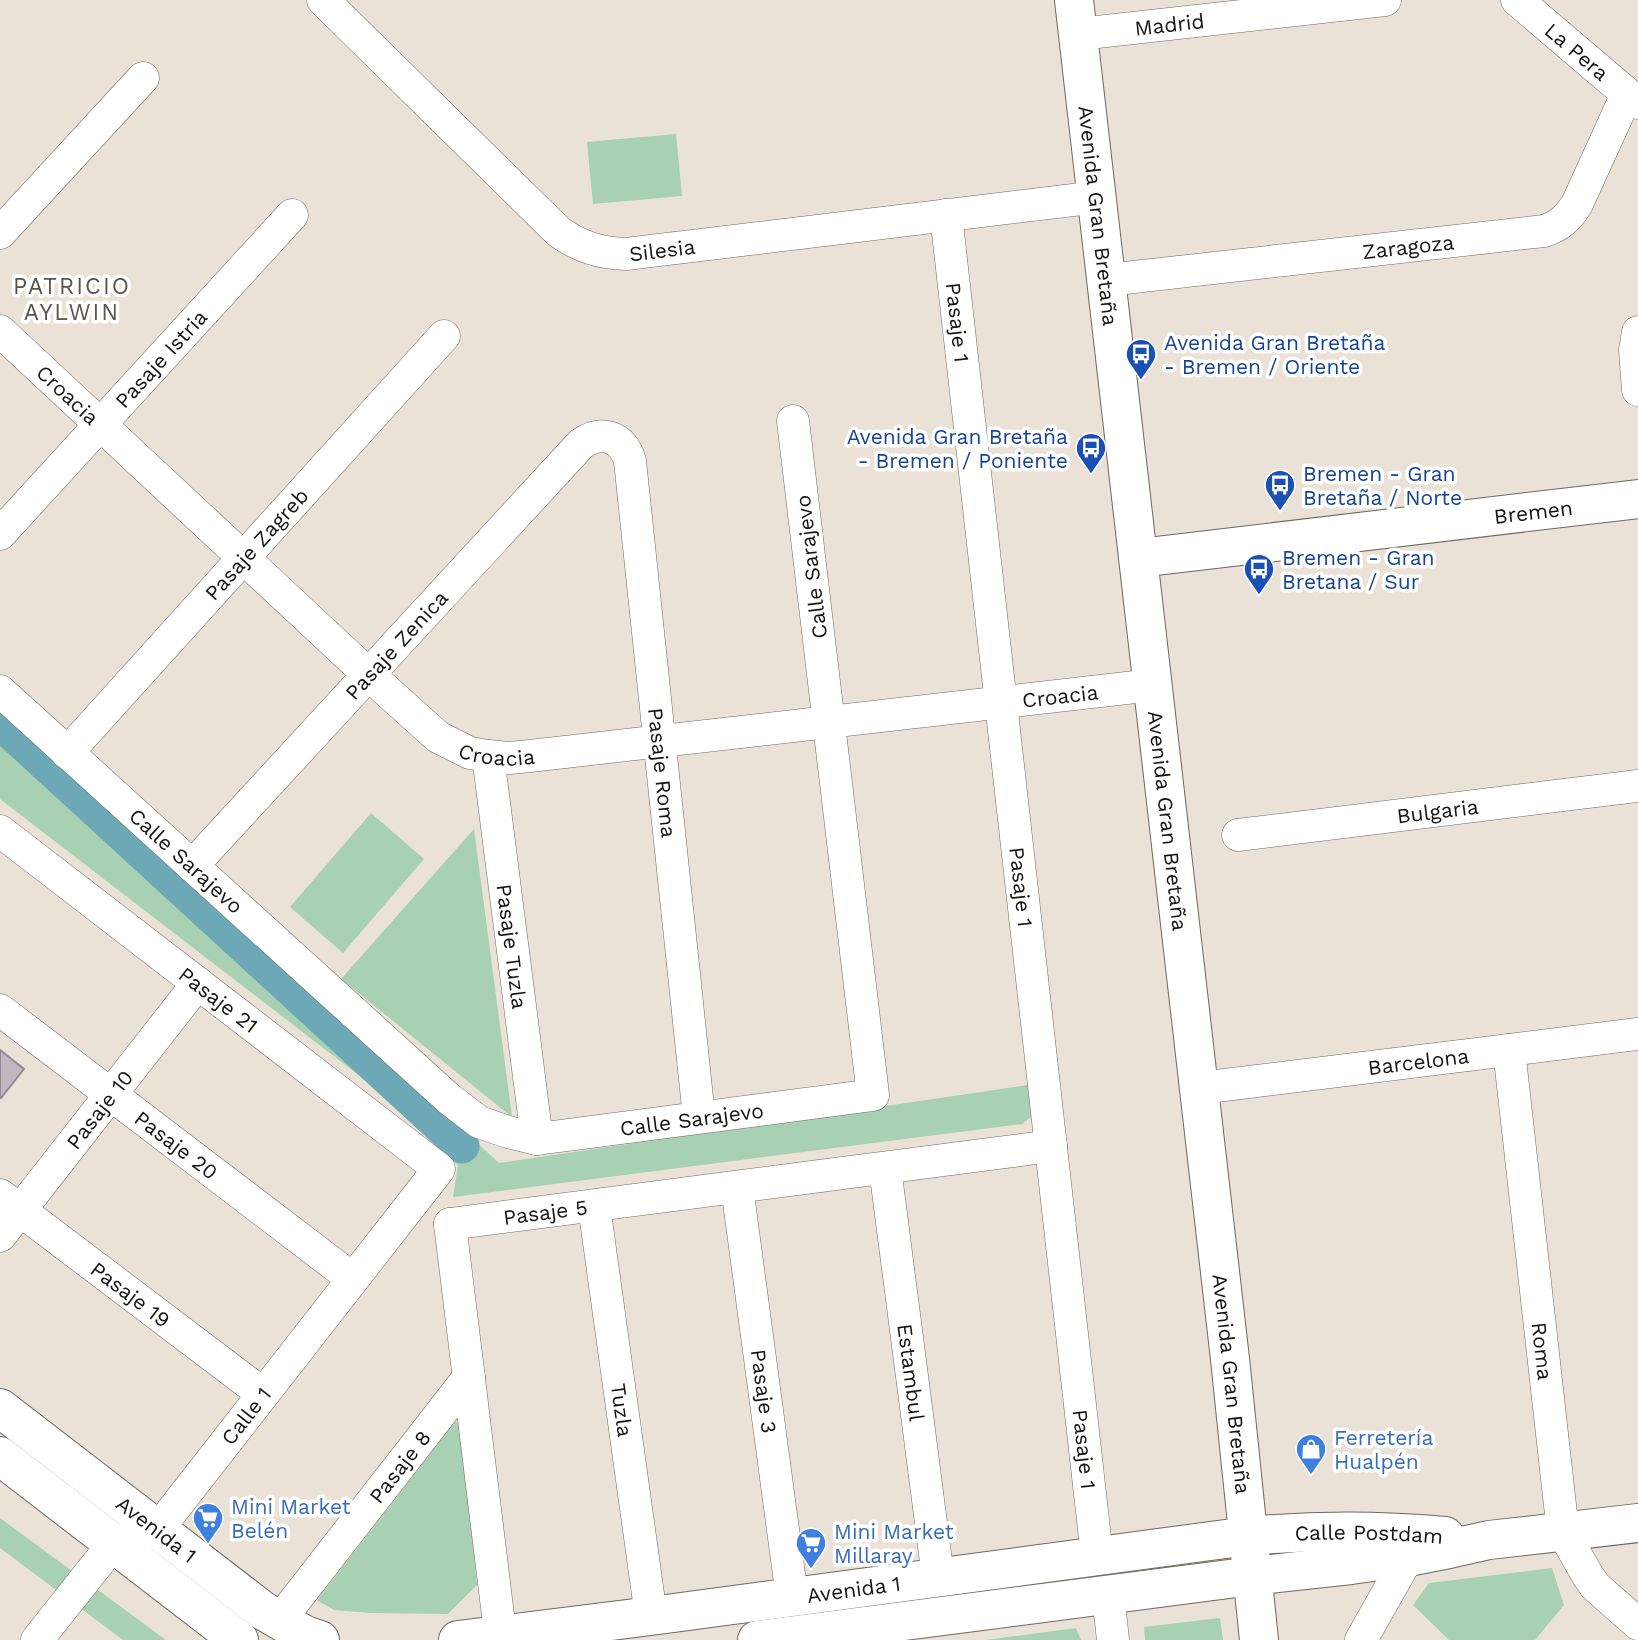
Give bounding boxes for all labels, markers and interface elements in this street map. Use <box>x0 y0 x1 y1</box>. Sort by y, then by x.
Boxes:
street label: Madrid <box>1133 8 1206 40</box>
street label: La Pera <box>1540 17 1614 85</box>
street label: Avenida Gran Bretaña <box>1074 104 1124 327</box>
street label: Zaragoza <box>1361 229 1455 264</box>
street label: Silesia <box>628 233 697 266</box>
district label: PATRICIO AYLWIN <box>13 273 131 326</box>
street label: Pasaje 1 <box>941 281 975 364</box>
street label: Pasaje Istria <box>109 304 212 413</box>
place label: Avenida Gran Bretaña - Bremen / Oriente <box>1164 330 1385 379</box>
bus stop icon: Avenida Gran Bretaña - Bremen / Oriente <box>1124 337 1158 381</box>
street label: Croacia <box>32 359 105 430</box>
place label: Avenida Gran Bretaña - Bremen / Poniente <box>847 424 1068 473</box>
bus stop icon: Avenida Gran Bretaña - Bremen / Poniente <box>1074 431 1108 475</box>
place label: Bremen - Gran Bretaña / Norte <box>1303 461 1462 510</box>
bus stop icon: Bremen - Gran Bretaña / Norte <box>1263 468 1297 512</box>
street label: Pasaje Zagreb <box>199 483 313 605</box>
street label: Calle Sarajevo <box>790 494 832 640</box>
street label: Bremen <box>1492 494 1574 528</box>
place label: Bremen - Gran Bretana / Sur <box>1282 545 1435 594</box>
bus stop icon: Bremen - Gran Bretana / Sur <box>1242 552 1276 596</box>
street label: Pasaje Zenica <box>339 585 453 705</box>
street label: Croacia <box>1021 679 1100 712</box>
street label: Pasaje Roma <box>644 706 682 839</box>
street label: Avenida Gran Bretaña <box>1143 709 1193 932</box>
street label: Croacia <box>454 737 536 771</box>
street label: Bulgaria <box>1395 793 1480 828</box>
street label: Calle Sarajevo <box>125 803 248 918</box>
street label: Pasaje 1 <box>1005 845 1039 928</box>
street label: Pasaje Tuzla <box>492 882 533 1011</box>
street label: Pasaje 21 <box>174 961 263 1038</box>
street label: Barcelona <box>1366 1042 1470 1080</box>
street label: Pasaje 10 <box>61 1065 138 1154</box>
street label: Calle Sarajevo <box>618 1097 765 1141</box>
street label: Pasaje 20 <box>130 1105 223 1184</box>
street label: Pasaje 5 <box>502 1194 589 1229</box>
street label: Pasaje 19 <box>86 1256 176 1332</box>
street label: Avenida Gran Bretaña <box>1208 1272 1256 1495</box>
street label: Roma <box>1527 1321 1558 1381</box>
street label: Estambul <box>893 1322 930 1423</box>
street label: Pasaje 3 <box>746 1347 782 1435</box>
street label: Calle 1 <box>216 1382 276 1450</box>
street label: Tuzla <box>606 1382 638 1439</box>
street label: Pasaje 1 <box>1068 1408 1102 1491</box>
street label: Pasaje 8 <box>363 1425 436 1508</box>
place label: Ferretería Hualpén <box>1334 1425 1433 1474</box>
shop icon: Ferretería Hualpén <box>1294 1432 1328 1476</box>
street label: Avenida 1 <box>112 1490 202 1568</box>
place label: Mini Market Belén <box>231 1494 351 1543</box>
supermarket icon: Mini Market Belén <box>191 1501 225 1545</box>
place label: Mini Market Millaray <box>834 1519 954 1568</box>
street label: Calle Postdam <box>1294 1519 1444 1548</box>
supermarket icon: Mini Market Millaray <box>794 1526 828 1570</box>
street label: Avenida 1 <box>805 1570 902 1607</box>

